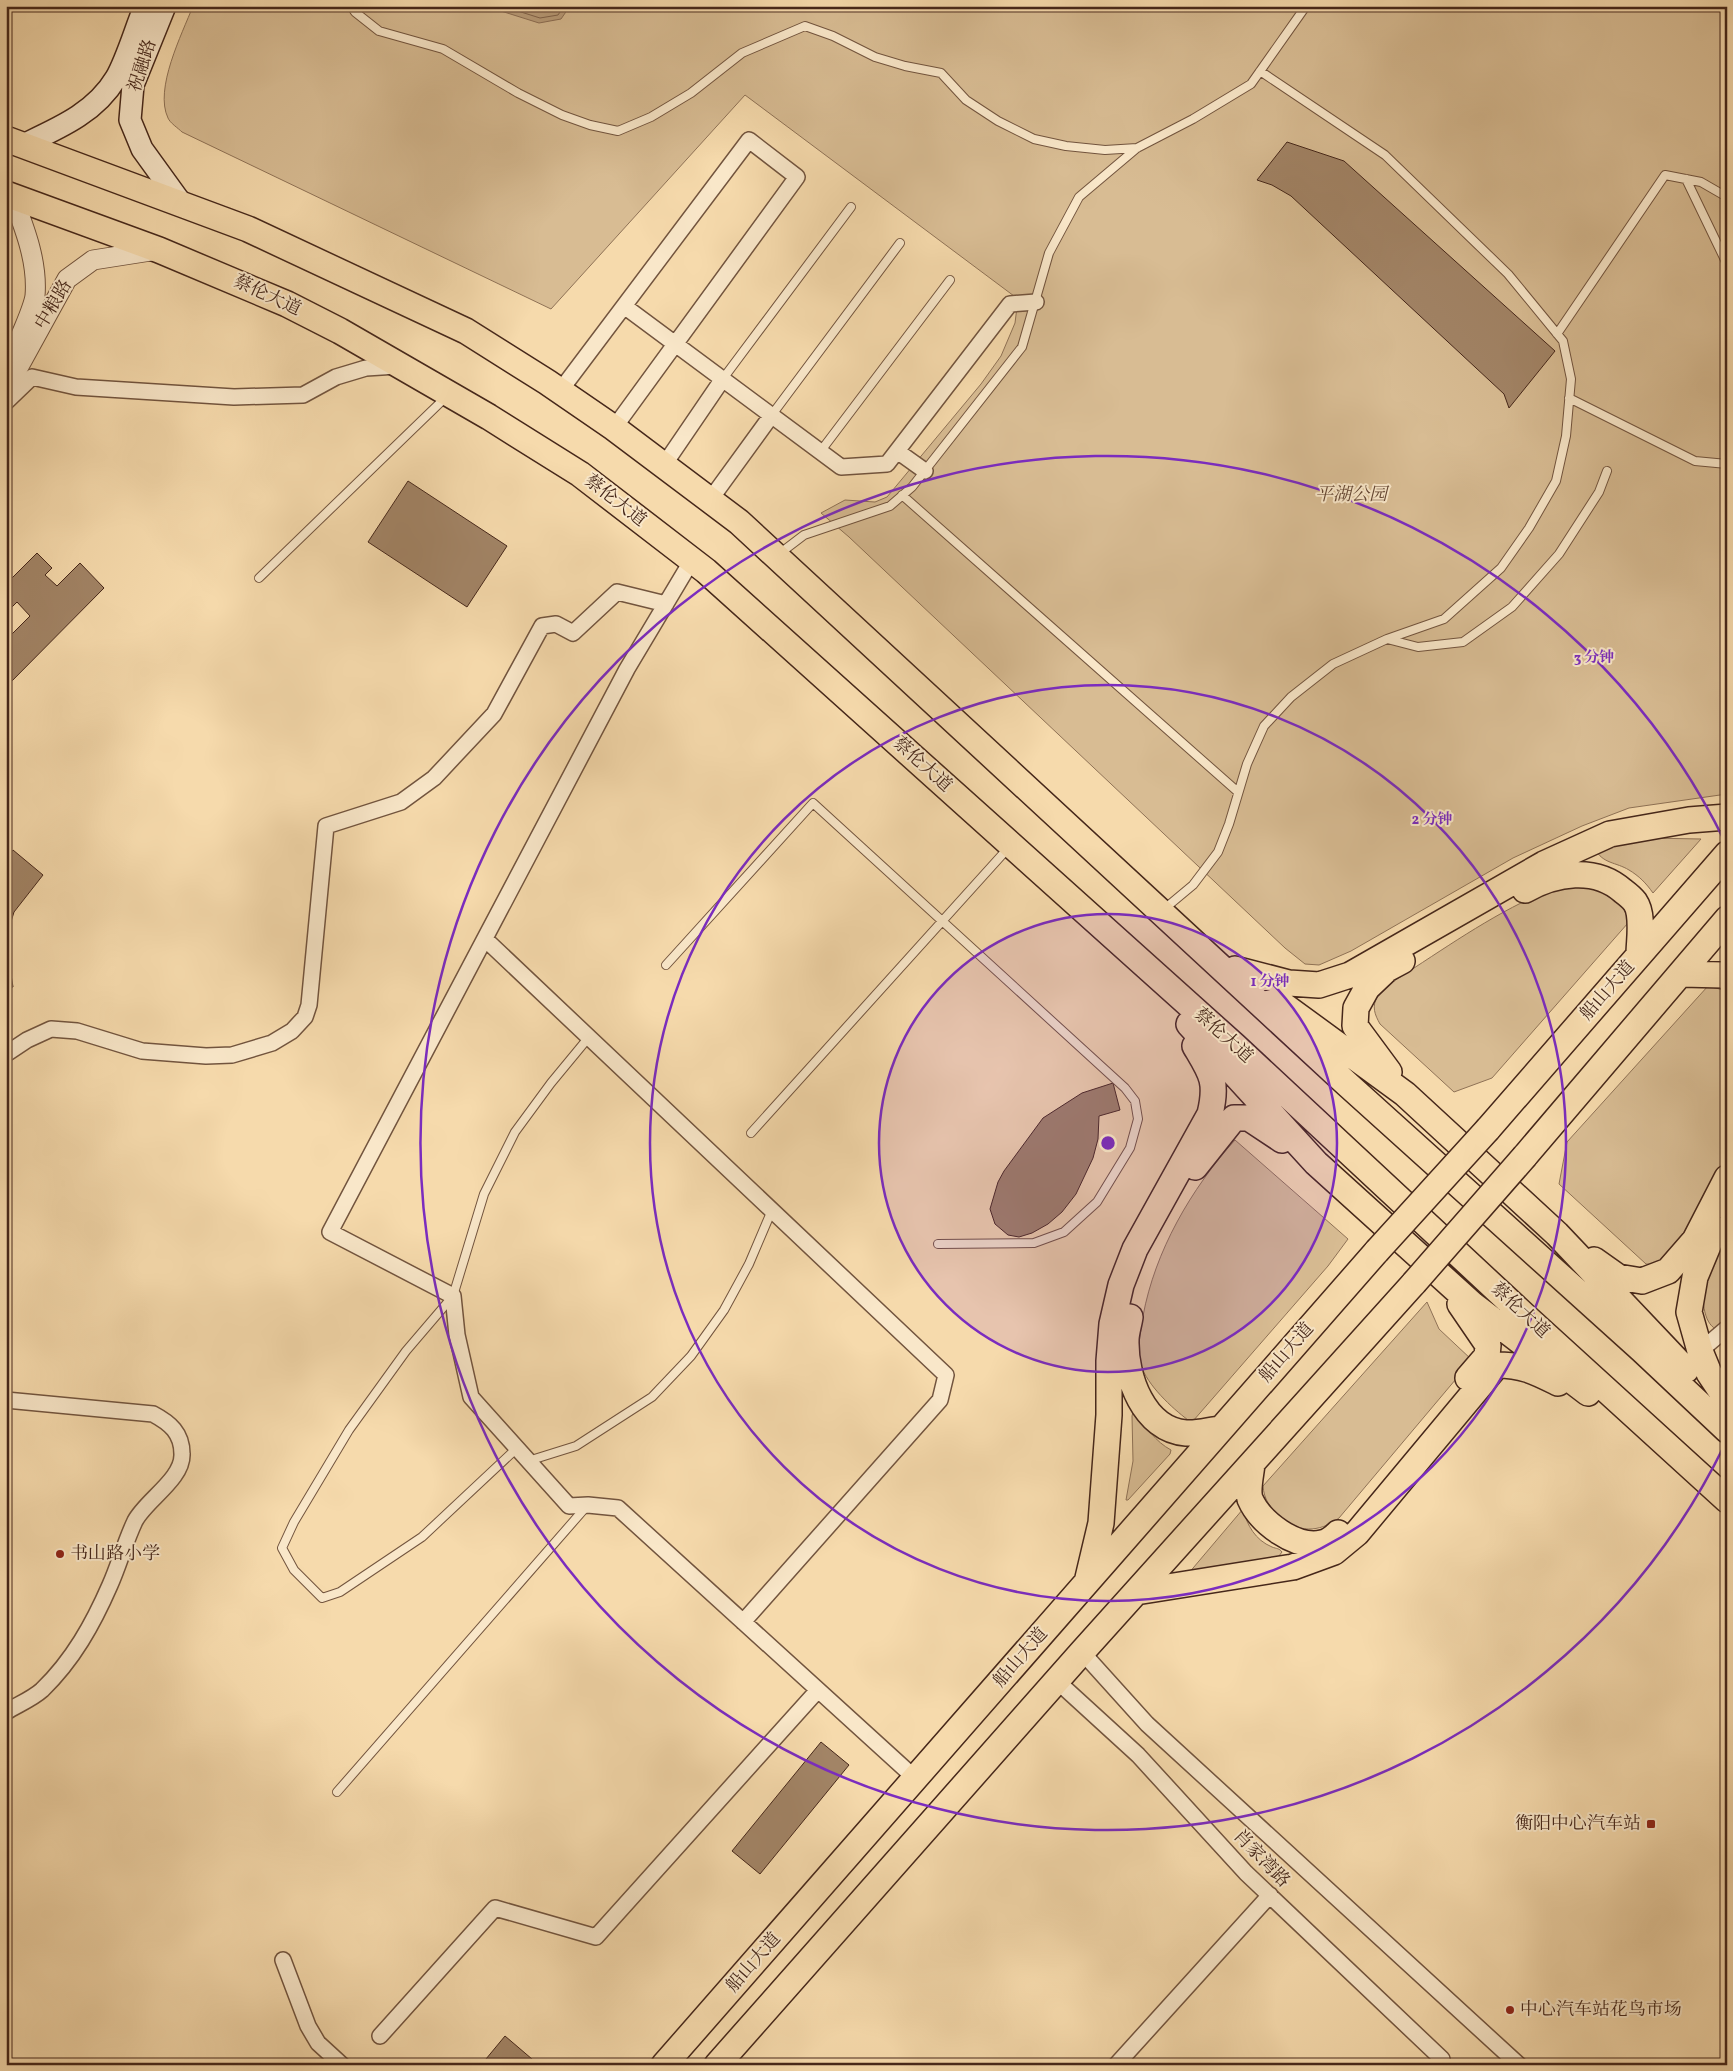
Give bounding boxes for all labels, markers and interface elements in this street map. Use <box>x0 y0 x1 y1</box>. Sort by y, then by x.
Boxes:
street label: 祝融路 <box>123 36 163 96</box>
street label: 蔡伦大道 <box>229 269 305 323</box>
street label: 中粮路 <box>29 275 79 335</box>
street label: 蔡伦大道 <box>579 469 651 533</box>
park label: 平湖公园 <box>1315 483 1390 508</box>
text: 3 分钟 <box>1574 648 1614 669</box>
street label: 蔡伦大道 <box>887 732 957 798</box>
text: 2 分钟 <box>1412 810 1452 831</box>
street label: 船山大道 <box>1575 956 1641 1026</box>
text: 1 分钟 <box>1250 972 1290 993</box>
street label: 蔡伦大道 <box>1188 1003 1258 1069</box>
centre of rings <box>1099 1134 1117 1152</box>
street label: 蔡伦大道 <box>1485 1277 1555 1345</box>
street label: 船山大道 <box>1254 1318 1320 1388</box>
place label: 书山路小学 <box>70 1542 160 1567</box>
marker: 书山路小学 <box>54 1548 66 1560</box>
street label: 船山大道 <box>988 1623 1054 1693</box>
place label: 衡阳中心汽车站 <box>1515 1812 1641 1837</box>
marker: 衡阳中心汽车站 <box>1645 1818 1657 1830</box>
street label: 肖家湾路 <box>1227 1824 1295 1894</box>
street label: 船山大道 <box>721 1928 787 1998</box>
place label: 中心汽车站花鸟市场 <box>1520 1998 1682 2023</box>
marker: 中心汽车站花鸟市场 <box>1504 2004 1516 2016</box>

